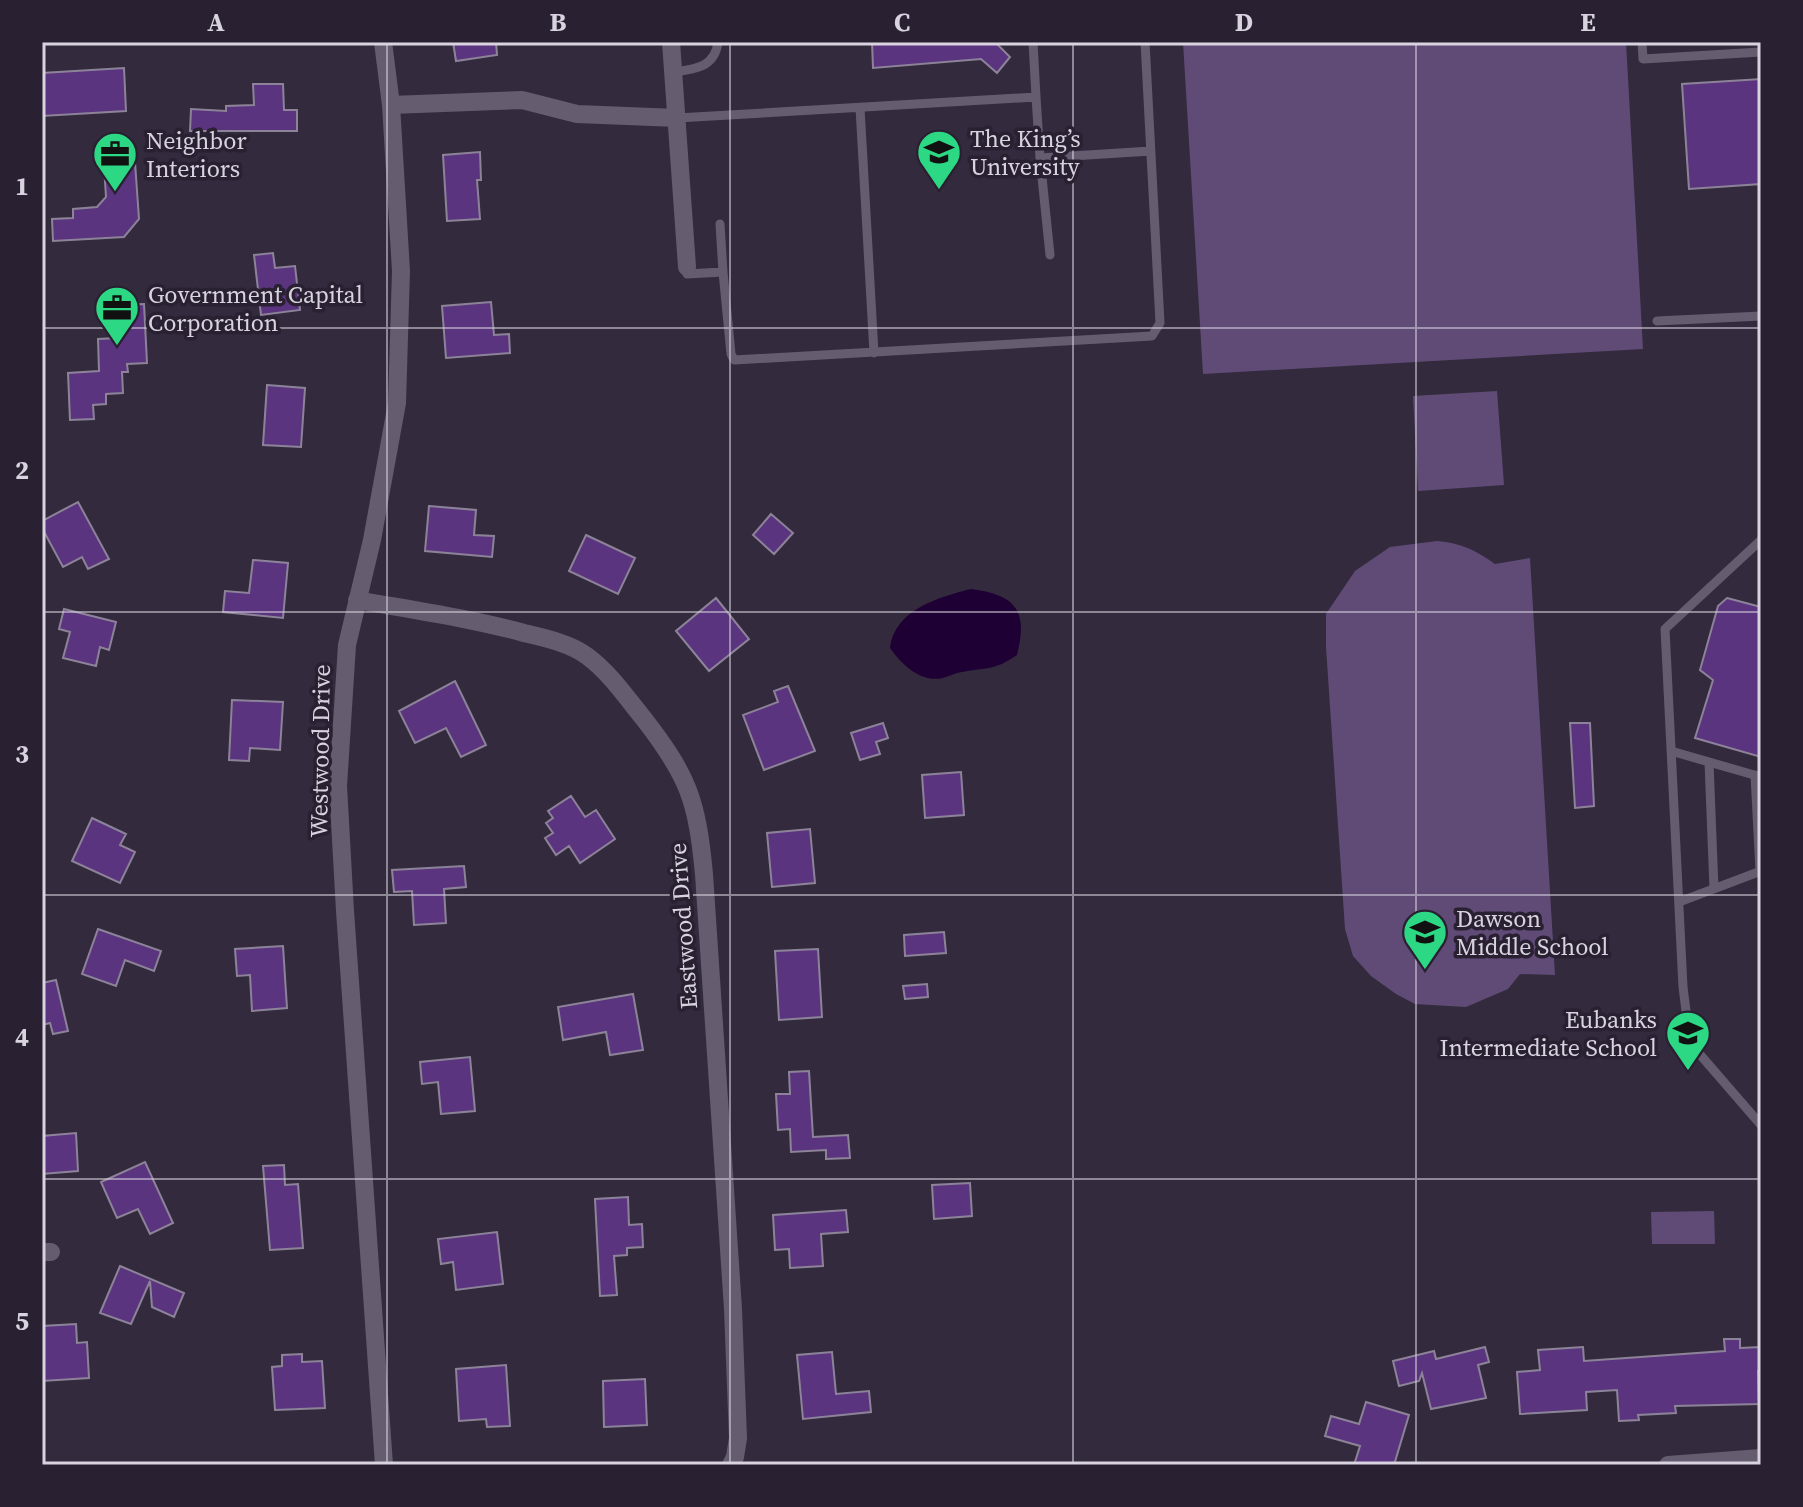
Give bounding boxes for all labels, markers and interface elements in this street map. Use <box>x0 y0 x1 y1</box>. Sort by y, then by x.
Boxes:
text: A <box>207 4 225 40</box>
text: B <box>550 4 567 40</box>
text: C <box>894 4 910 40</box>
text: D <box>1235 4 1253 40</box>
text: E <box>1580 4 1596 40</box>
place label: The King’s University <box>970 122 1081 183</box>
place label: Neighbor Interiors <box>146 124 247 185</box>
school or university icon: The King’s University <box>915 128 963 191</box>
office icon: Neighbor Interiors <box>91 130 139 193</box>
text: 1 <box>15 168 29 204</box>
place label: Government Capital Corporation <box>148 278 363 339</box>
office icon: Government Capital Corporation <box>93 284 141 347</box>
text: 2 <box>15 452 29 488</box>
street label: Westwood Drive <box>302 664 338 838</box>
text: 3 <box>15 736 29 772</box>
street label: Eastwood Drive <box>661 842 705 1010</box>
place label: Dawson Middle School <box>1456 902 1608 963</box>
school or university icon: Dawson Middle School <box>1401 908 1449 971</box>
place label: Eubanks Intermediate School <box>1440 1003 1657 1064</box>
school or university icon: Eubanks Intermediate School <box>1664 1009 1712 1072</box>
text: 4 <box>15 1019 29 1055</box>
text: 5 <box>15 1303 29 1339</box>

